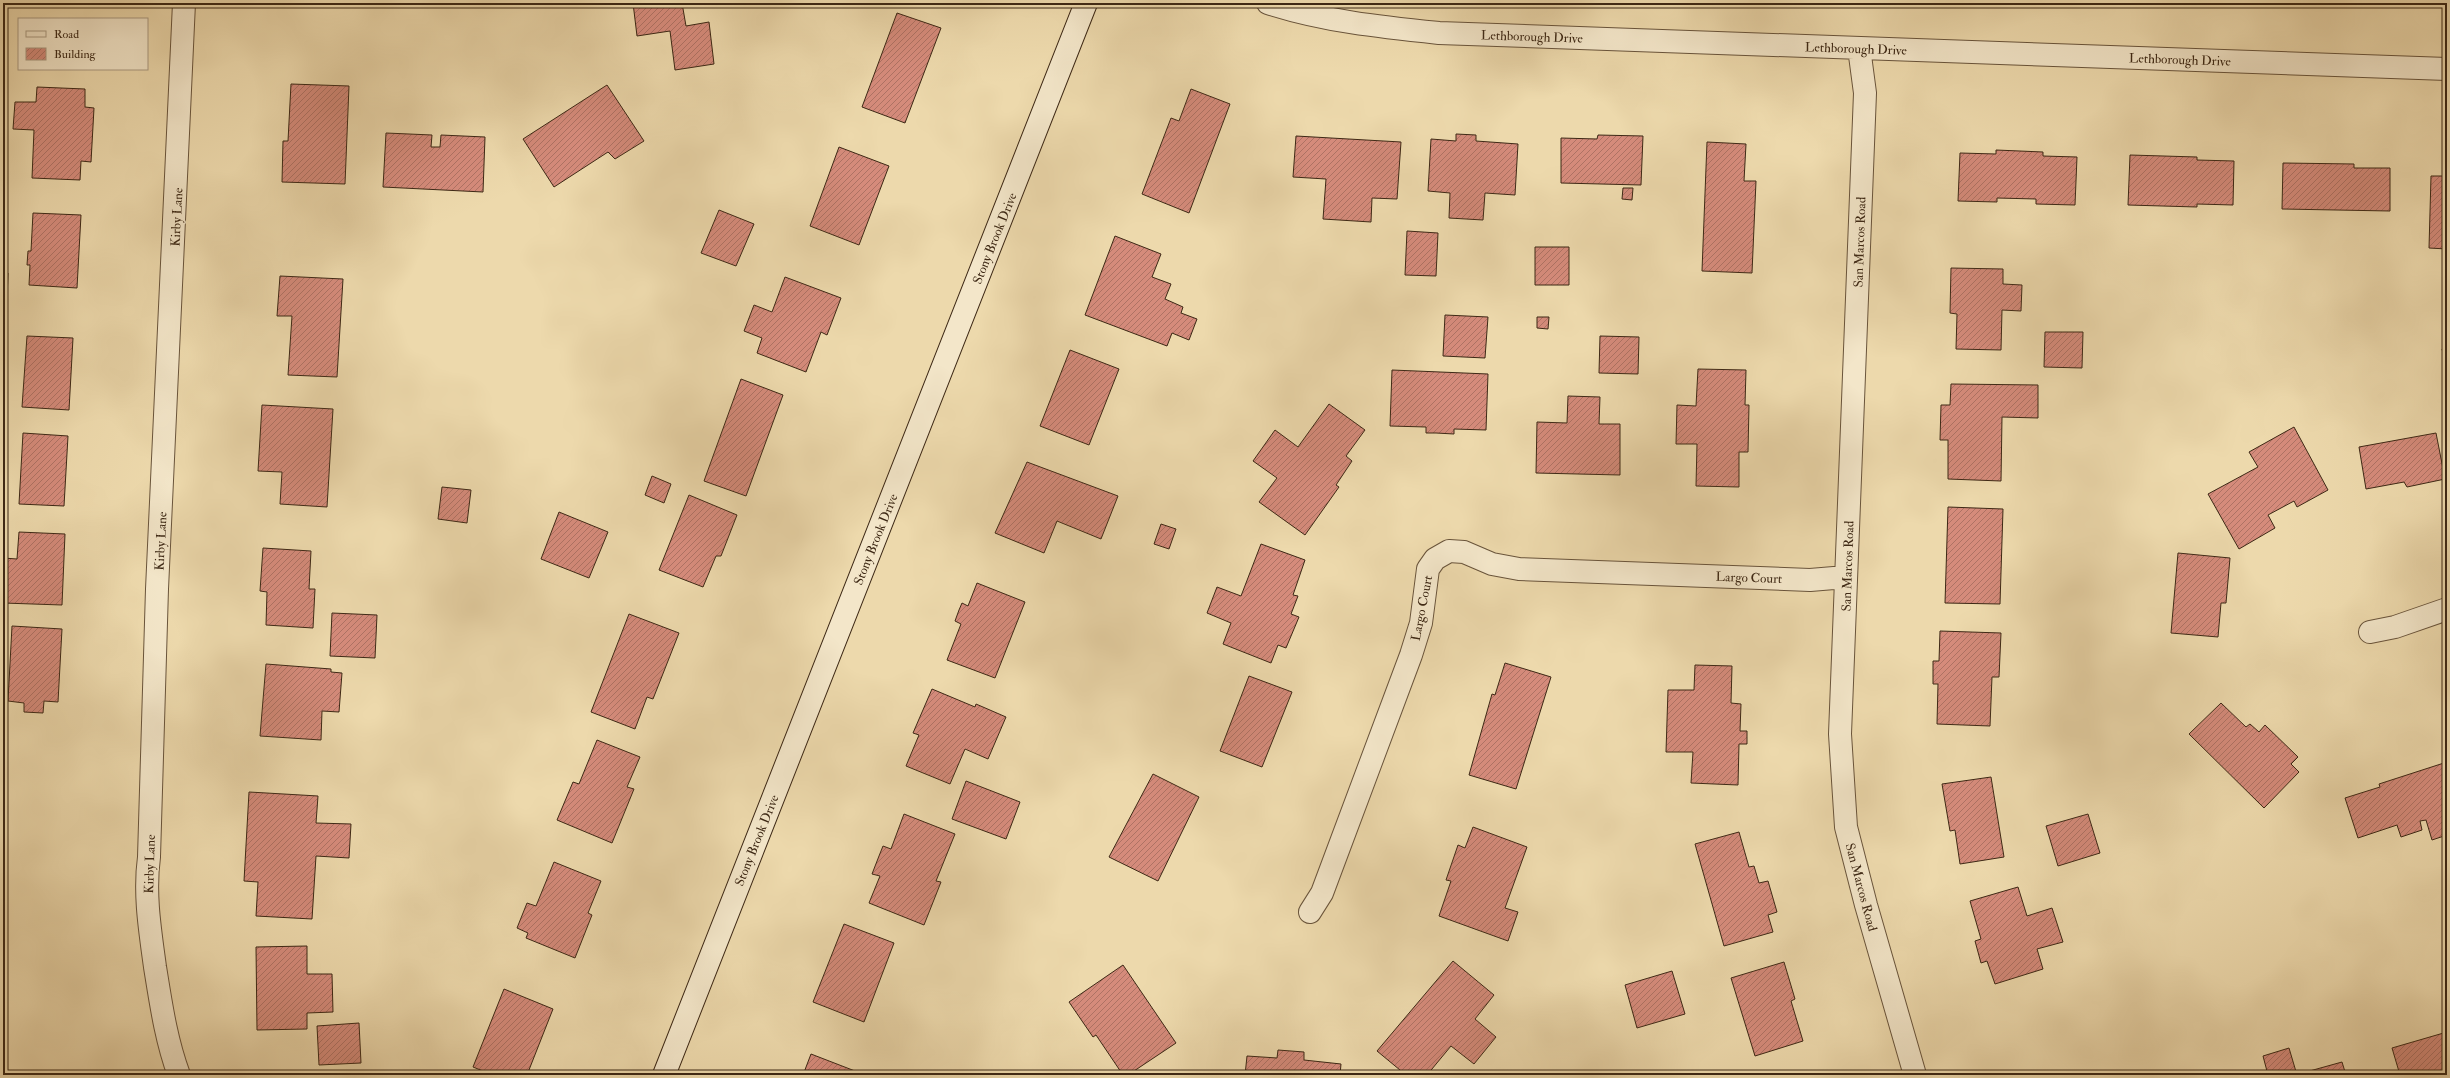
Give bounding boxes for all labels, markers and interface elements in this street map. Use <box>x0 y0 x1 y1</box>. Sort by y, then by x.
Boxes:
legend <box>18 18 148 70</box>
text: Road <box>54 27 79 42</box>
street label: Lethborough Drive <box>1481 27 1584 47</box>
street label: Lethborough Drive <box>1805 39 1908 59</box>
text: Building <box>54 47 97 62</box>
street label: Lethborough Drive <box>2129 50 2232 70</box>
street label: Kirby Lane <box>167 187 188 247</box>
street label: Stony Brook Drive <box>969 190 1022 287</box>
street label: San Marcos Road <box>1850 196 1870 288</box>
street label: Stony Brook Drive <box>850 491 903 588</box>
street label: Kirby Lane <box>151 511 172 571</box>
street label: San Marcos Road <box>1838 520 1858 612</box>
street label: Largo Court <box>1715 569 1782 587</box>
street label: Largo Court <box>1408 574 1436 642</box>
street label: Stony Brook Drive <box>731 792 784 889</box>
street label: Kirby Lane <box>141 834 160 894</box>
street label: San Marcos Road <box>1842 841 1881 934</box>

